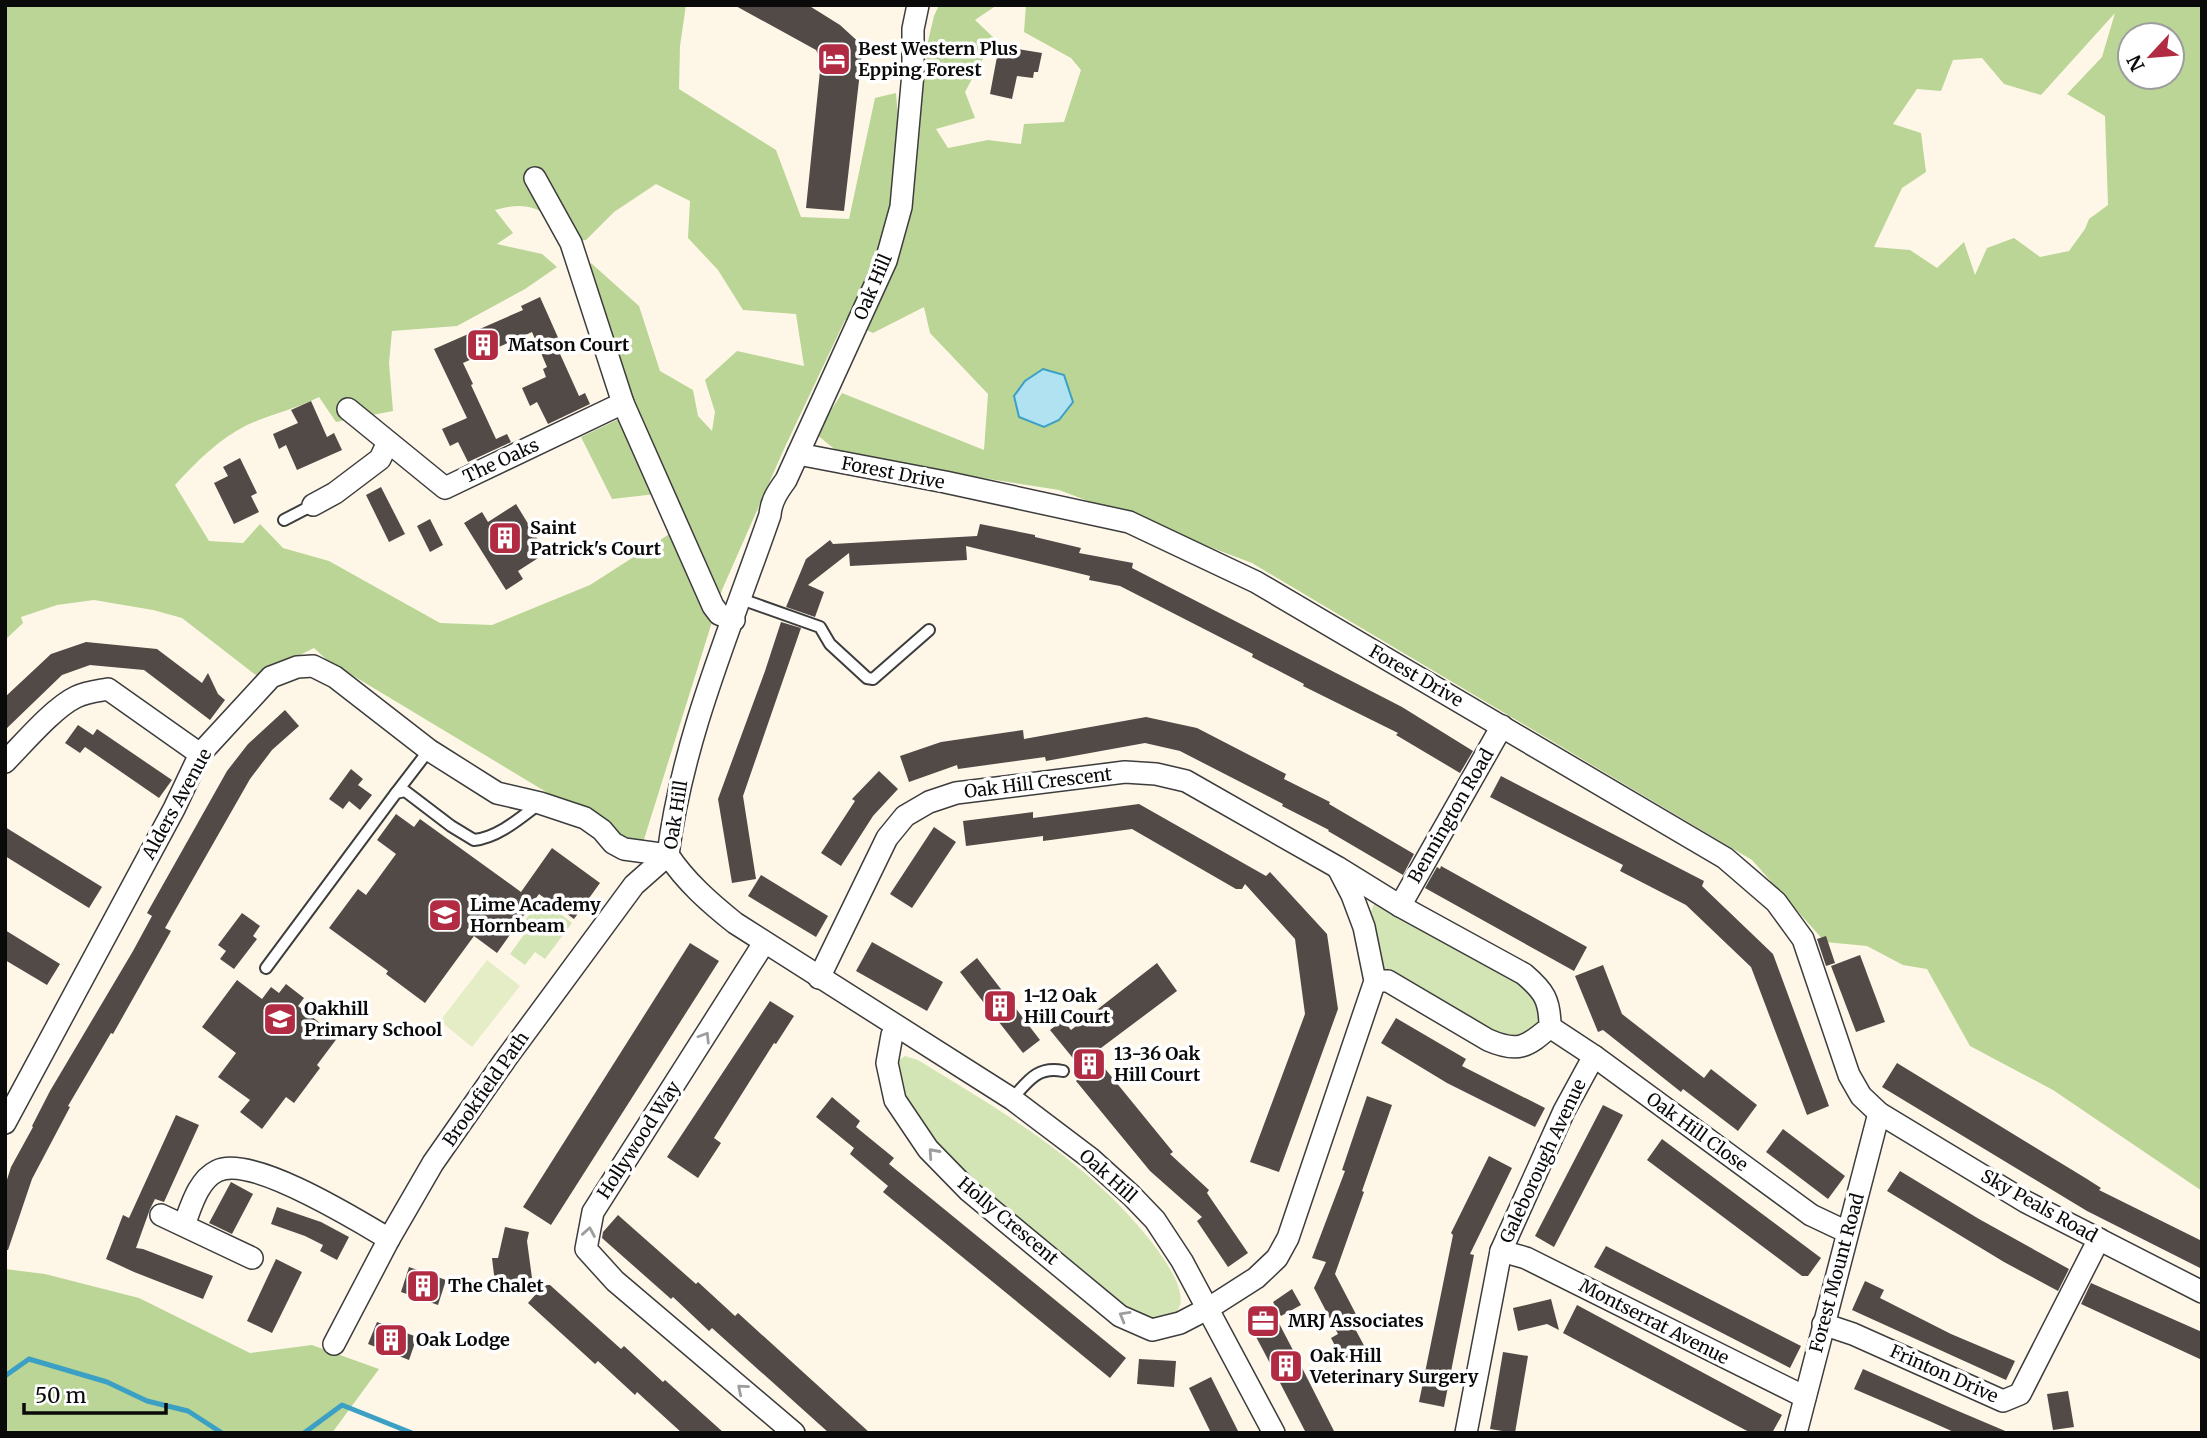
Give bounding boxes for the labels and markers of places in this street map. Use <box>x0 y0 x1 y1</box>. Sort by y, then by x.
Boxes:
place label: Best Western Plus Epping Forest <box>858 37 1018 81</box>
hotel icon: Best Western Plus Epping Forest <box>815 40 853 78</box>
building icon: Matson Court <box>464 326 502 364</box>
place label: Matson Court <box>508 333 630 356</box>
place label: Saint Patrick's Court <box>530 516 662 560</box>
building icon: Saint Patrick's Court <box>486 519 524 557</box>
place label: Lime Academy Hornbeam <box>470 893 601 937</box>
school or university icon: Lime Academy Hornbeam <box>426 896 464 934</box>
place label: 1-12 Oak Hill Court <box>1024 984 1111 1028</box>
building icon: 1-12 Oak Hill Court <box>981 987 1019 1025</box>
place label: Oakhill Primary School <box>304 997 442 1041</box>
school or university icon: Oakhill Primary School <box>261 1000 299 1038</box>
place label: 13-36 Oak Hill Court <box>1114 1042 1201 1086</box>
building icon: 13-36 Oak Hill Court <box>1070 1045 1108 1083</box>
building icon: The Chalet <box>404 1267 442 1305</box>
place label: The Chalet <box>448 1274 544 1297</box>
office icon: MRJ Associates <box>1244 1302 1282 1340</box>
place label: MRJ Associates <box>1288 1309 1424 1332</box>
building icon: Oak Lodge <box>372 1321 410 1359</box>
place label: Oak Lodge <box>416 1328 510 1351</box>
place label: Oak Hill Veterinary Surgery <box>1309 1344 1479 1388</box>
building icon: Oak Hill Veterinary Surgery <box>1267 1347 1305 1385</box>

